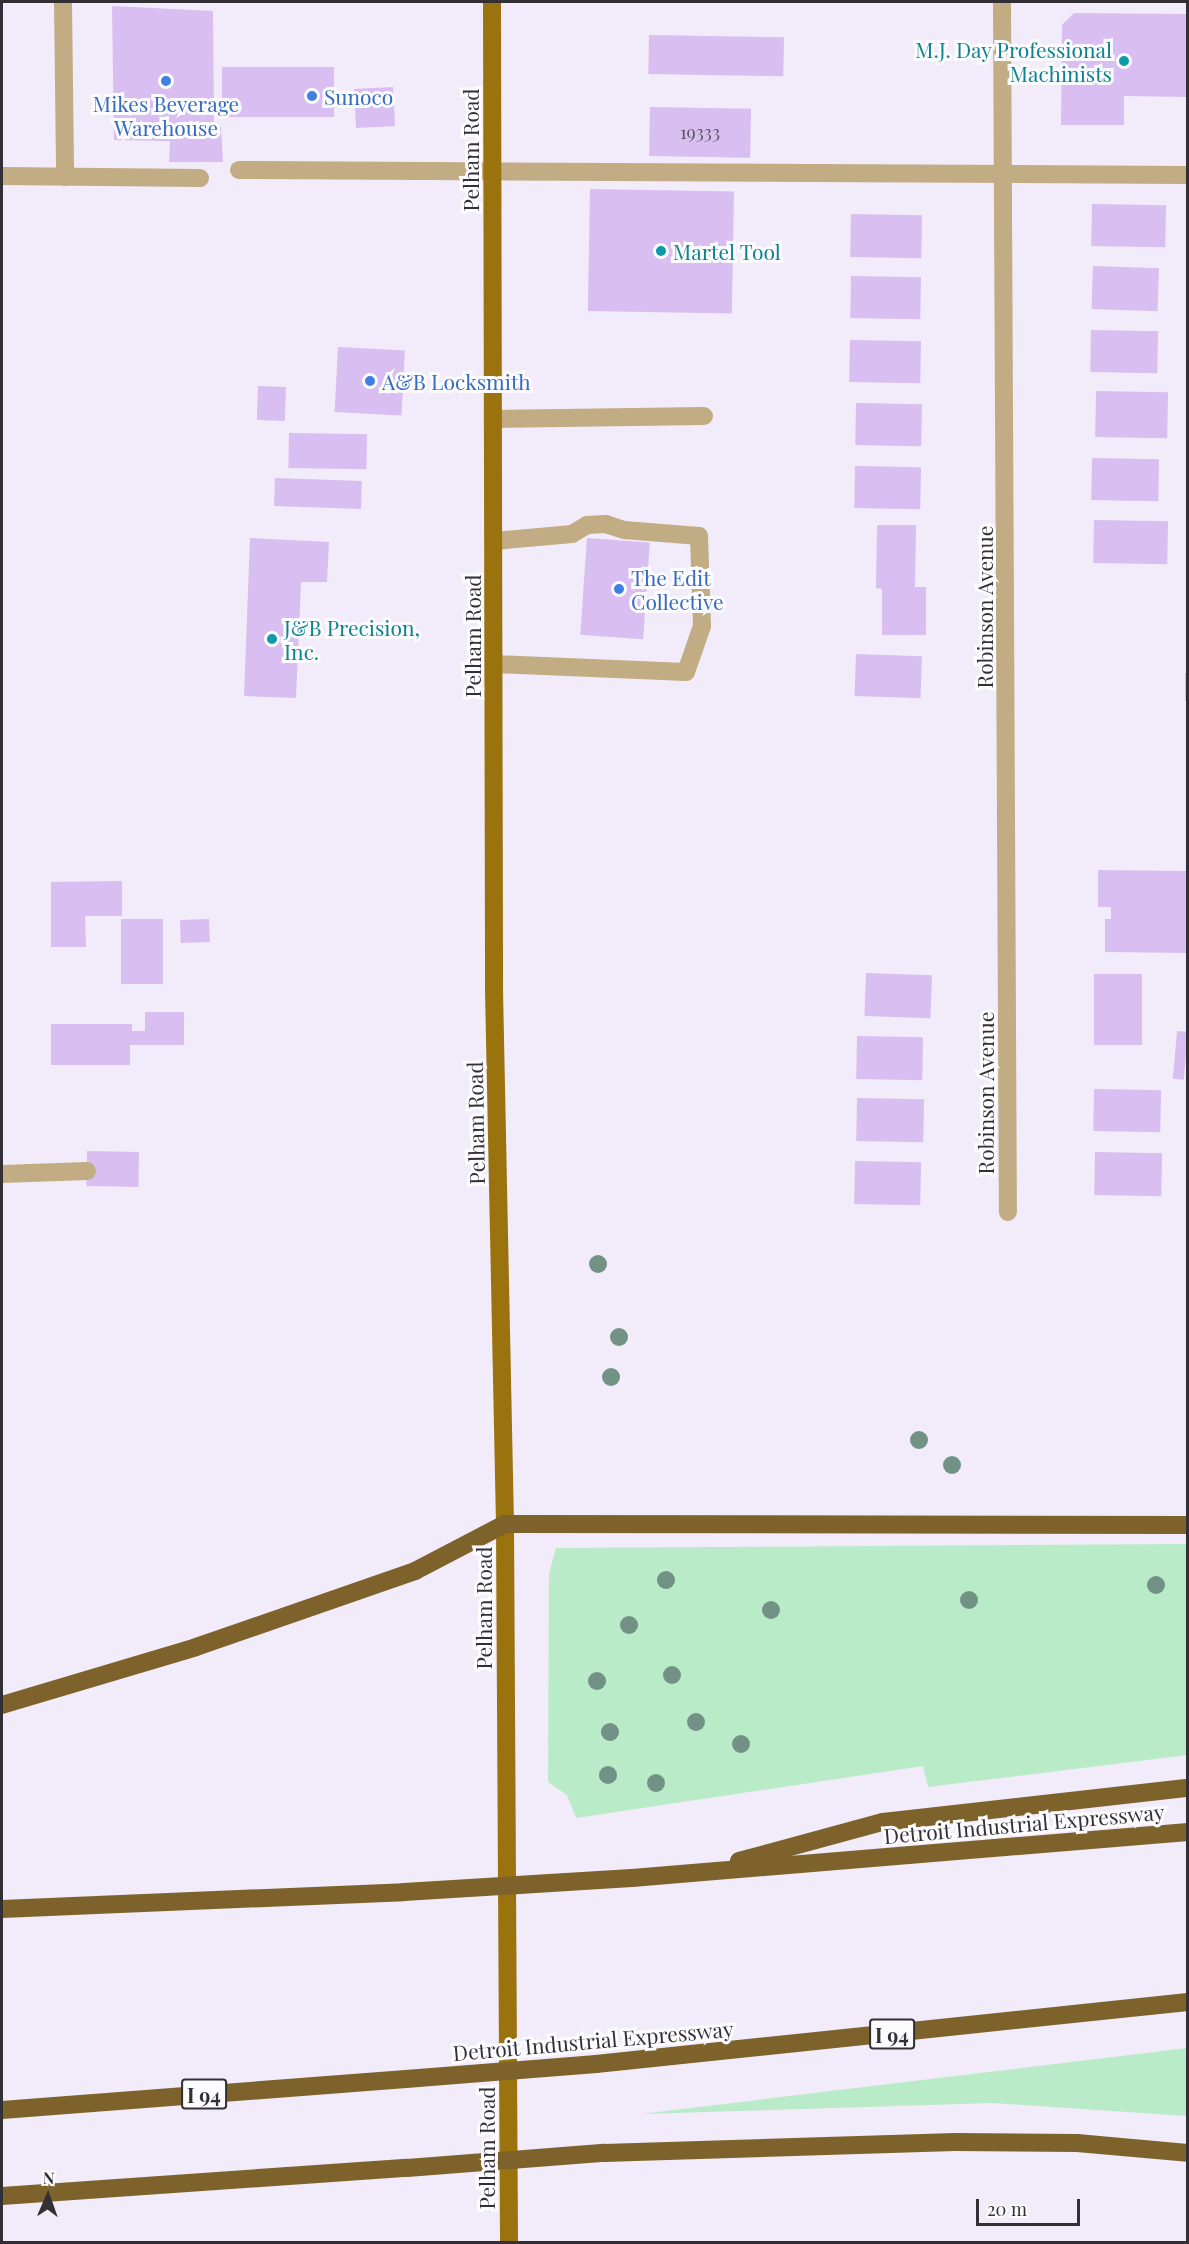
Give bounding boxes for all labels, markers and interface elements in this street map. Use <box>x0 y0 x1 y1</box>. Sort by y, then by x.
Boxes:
place label: M.J. Day Professional Machinists <box>915 36 1112 86</box>
marker: M.J. Day Professional Machinists <box>1117 54 1131 68</box>
marker: Mikes Beverage Warehouse <box>159 74 173 88</box>
place label: Sunoco <box>324 83 393 109</box>
street label: Pelham Road <box>457 88 483 212</box>
marker: Sunoco <box>305 89 319 103</box>
place label: Mikes Beverage Warehouse <box>93 90 239 140</box>
house number: 19333 <box>680 121 720 143</box>
place label: Martel Tool <box>673 238 781 264</box>
marker: Martel Tool <box>654 244 668 258</box>
place label: A&B Locksmith <box>382 368 531 394</box>
marker: A&B Locksmith <box>363 374 377 388</box>
street label: Robinson Avenue <box>971 525 997 689</box>
place label: The Edit Collective <box>631 564 724 614</box>
street label: Pelham Road <box>459 574 485 698</box>
marker: The Edit Collective <box>612 582 626 596</box>
place label: J&B Precision, Inc. <box>284 614 420 664</box>
marker: J&B Precision, Inc. <box>265 632 279 646</box>
street label: Robinson Avenue <box>972 1011 998 1175</box>
street label: Pelham Road <box>461 1061 489 1185</box>
street label: Pelham Road <box>470 1546 496 1670</box>
street label: Detroit Industrial Expressway <box>883 1798 1165 1848</box>
street label: Detroit Industrial Expressway <box>452 2015 734 2065</box>
road number: I 94 <box>868 2017 916 2051</box>
road number: I 94 <box>180 2077 228 2111</box>
street label: Pelham Road <box>473 2086 499 2210</box>
north arrow <box>18 2166 78 2226</box>
text: N <box>43 2167 55 2188</box>
scale bar <box>979 2187 1082 2225</box>
text: 20 m <box>987 2197 1027 2221</box>

